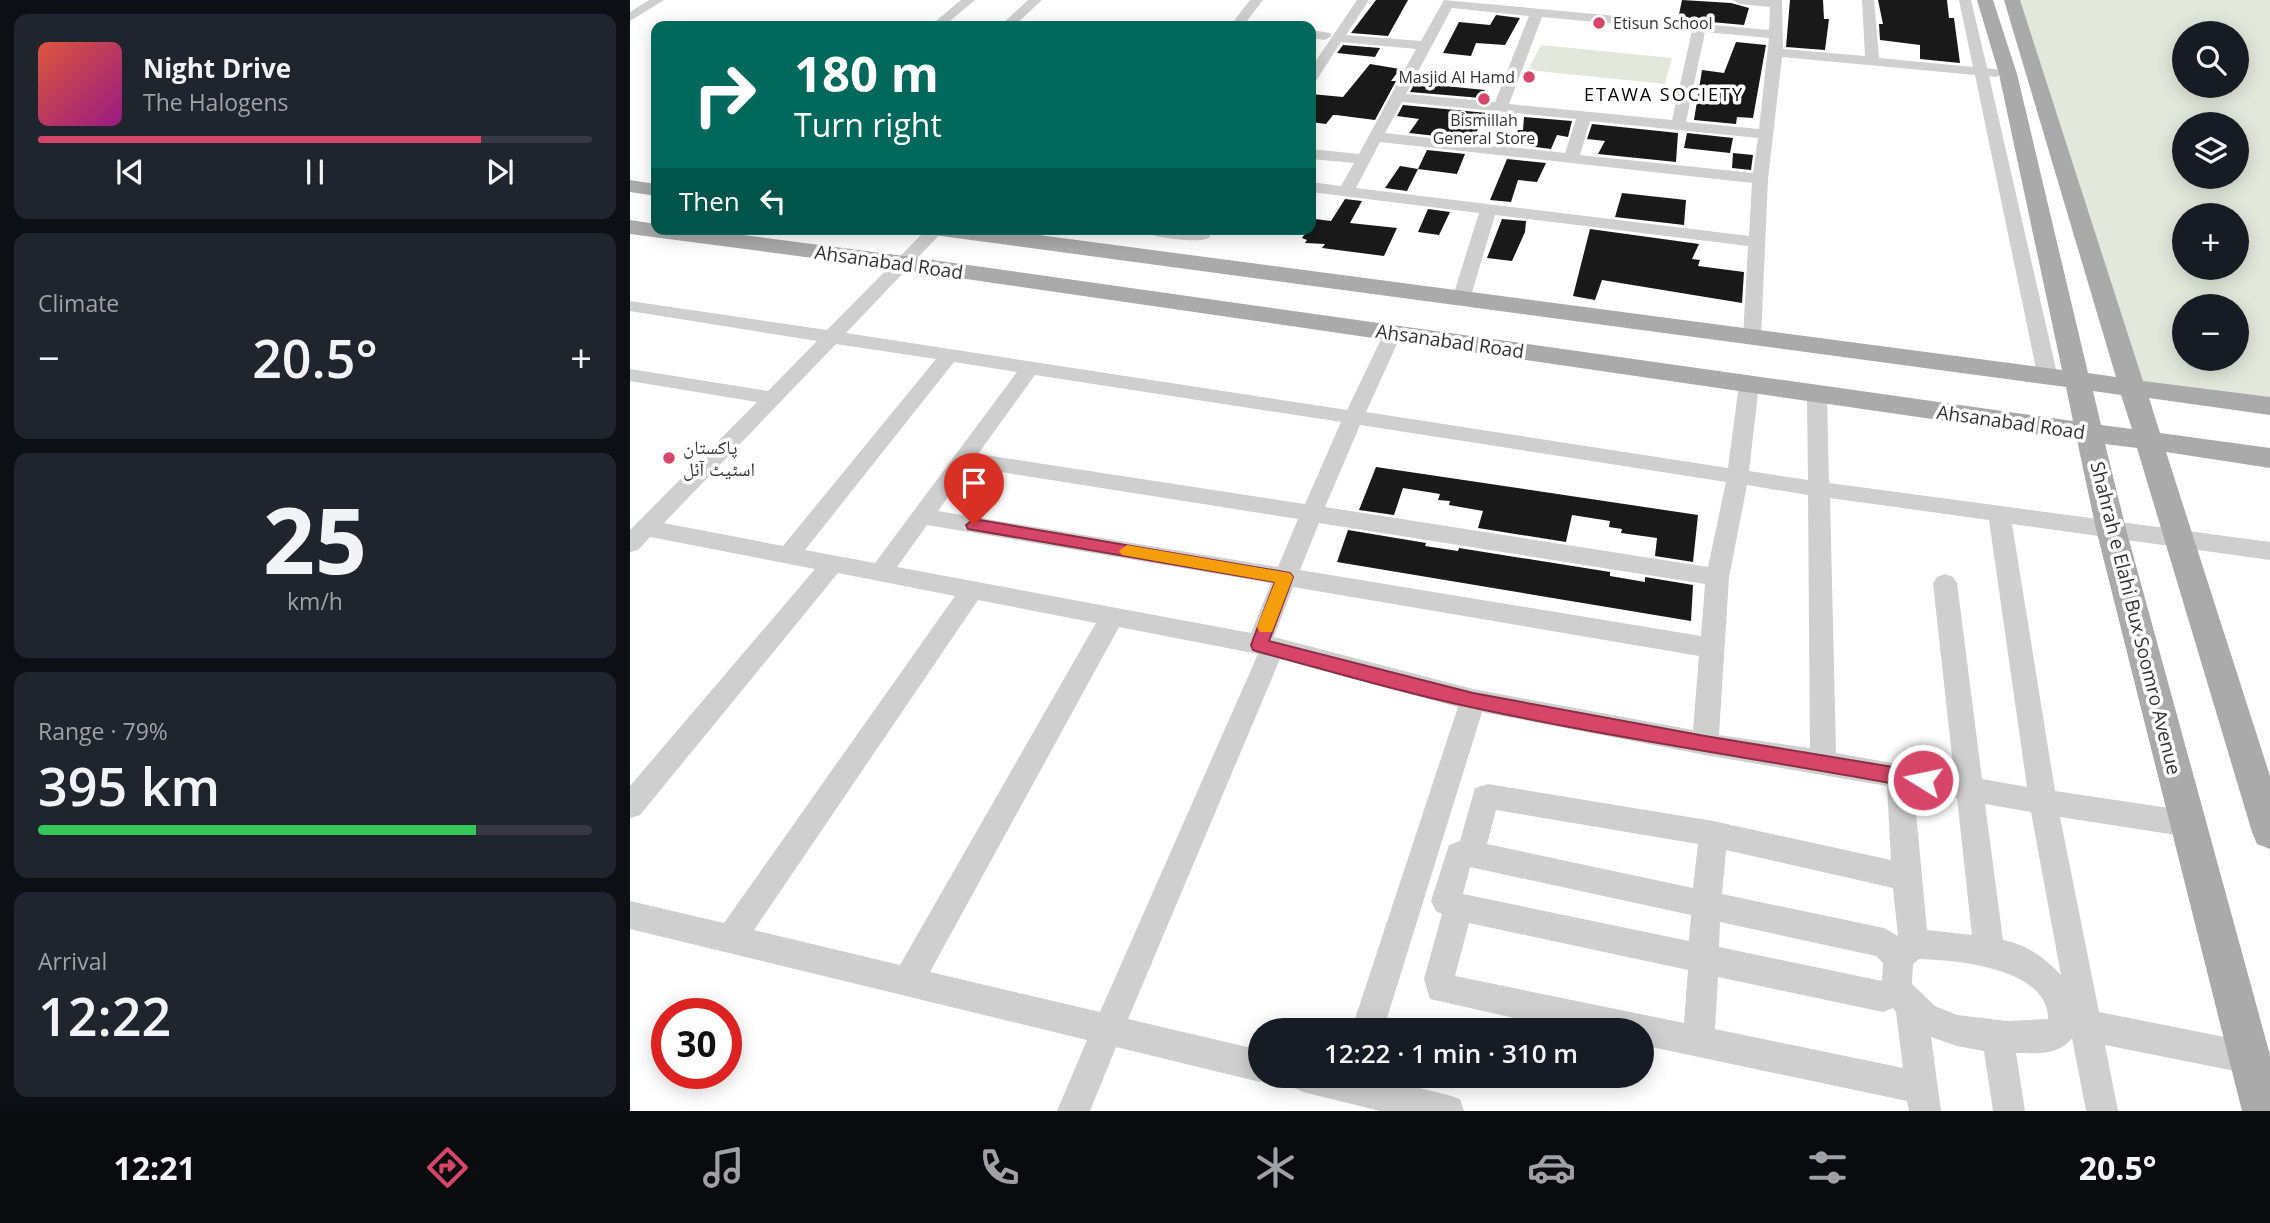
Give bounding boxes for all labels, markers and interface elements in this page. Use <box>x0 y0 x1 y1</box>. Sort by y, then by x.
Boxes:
place label: Etisun School <box>1613 12 1713 34</box>
marker: Etisun School <box>1591 15 1607 31</box>
map controls <box>2172 21 2249 371</box>
button: search <box>2172 21 2249 98</box>
text: 180 m <box>794 40 939 106</box>
icon: right <box>679 49 770 140</box>
text: Night Drive <box>143 50 291 86</box>
place label: Masjid Al Hamd <box>1398 66 1515 88</box>
marker: Masjid Al Hamd <box>1521 69 1537 85</box>
district label: ETAWA SOCIETY <box>1584 82 1744 106</box>
text: The Halogens <box>143 86 289 118</box>
marker: Bismillah General Store <box>1476 91 1492 107</box>
text: Turn right <box>794 103 942 146</box>
place label: Bismillah General Store <box>1433 109 1535 149</box>
button: layers <box>2172 112 2249 189</box>
icon: previous <box>111 153 149 191</box>
icon: pause <box>296 153 334 191</box>
icon: next <box>481 153 519 191</box>
icon: left <box>754 182 792 220</box>
text: Then <box>679 183 740 219</box>
button: + <box>2172 203 2249 280</box>
street label: Ahsanabad Road <box>813 239 965 285</box>
text: Climate <box>38 287 119 319</box>
button: − <box>2172 294 2249 371</box>
street label: Ahsanabad Road <box>1374 318 1526 364</box>
text: 20.5° <box>252 322 378 393</box>
text: − <box>38 331 60 383</box>
text: + <box>570 331 592 383</box>
street label: Ahsanabad Road <box>1935 399 2087 445</box>
place label: پاکستان اسٹیٹ آئل <box>683 434 755 482</box>
marker: پاکستان اسٹیٹ آئل <box>661 450 677 466</box>
pin <box>944 453 1004 525</box>
street label: Shahrah e Elahi Bux Soomro Avenue <box>2084 459 2188 777</box>
icon: arrive <box>955 464 993 502</box>
text: 25 <box>263 477 367 601</box>
text: km/h <box>287 585 343 617</box>
text: Range · 79% <box>38 715 168 747</box>
position arrow <box>1886 743 1960 817</box>
text: 395 km <box>38 750 220 821</box>
text: Arrival <box>38 945 107 977</box>
text: 12:22 <box>38 980 171 1051</box>
speed limit sign: 30 <box>651 998 742 1089</box>
text: 12:22 · 1 min · 310 m <box>1324 1035 1578 1071</box>
icon: directions <box>423 1143 472 1192</box>
icon: music <box>699 1143 748 1192</box>
icon: phone <box>975 1143 1024 1192</box>
icon: climate <box>1251 1143 1300 1192</box>
icon: car <box>1527 1143 1576 1192</box>
icon: filters <box>1803 1143 1852 1192</box>
text: 12:21 <box>113 1146 196 1189</box>
text: 20.5° <box>2079 1146 2156 1189</box>

